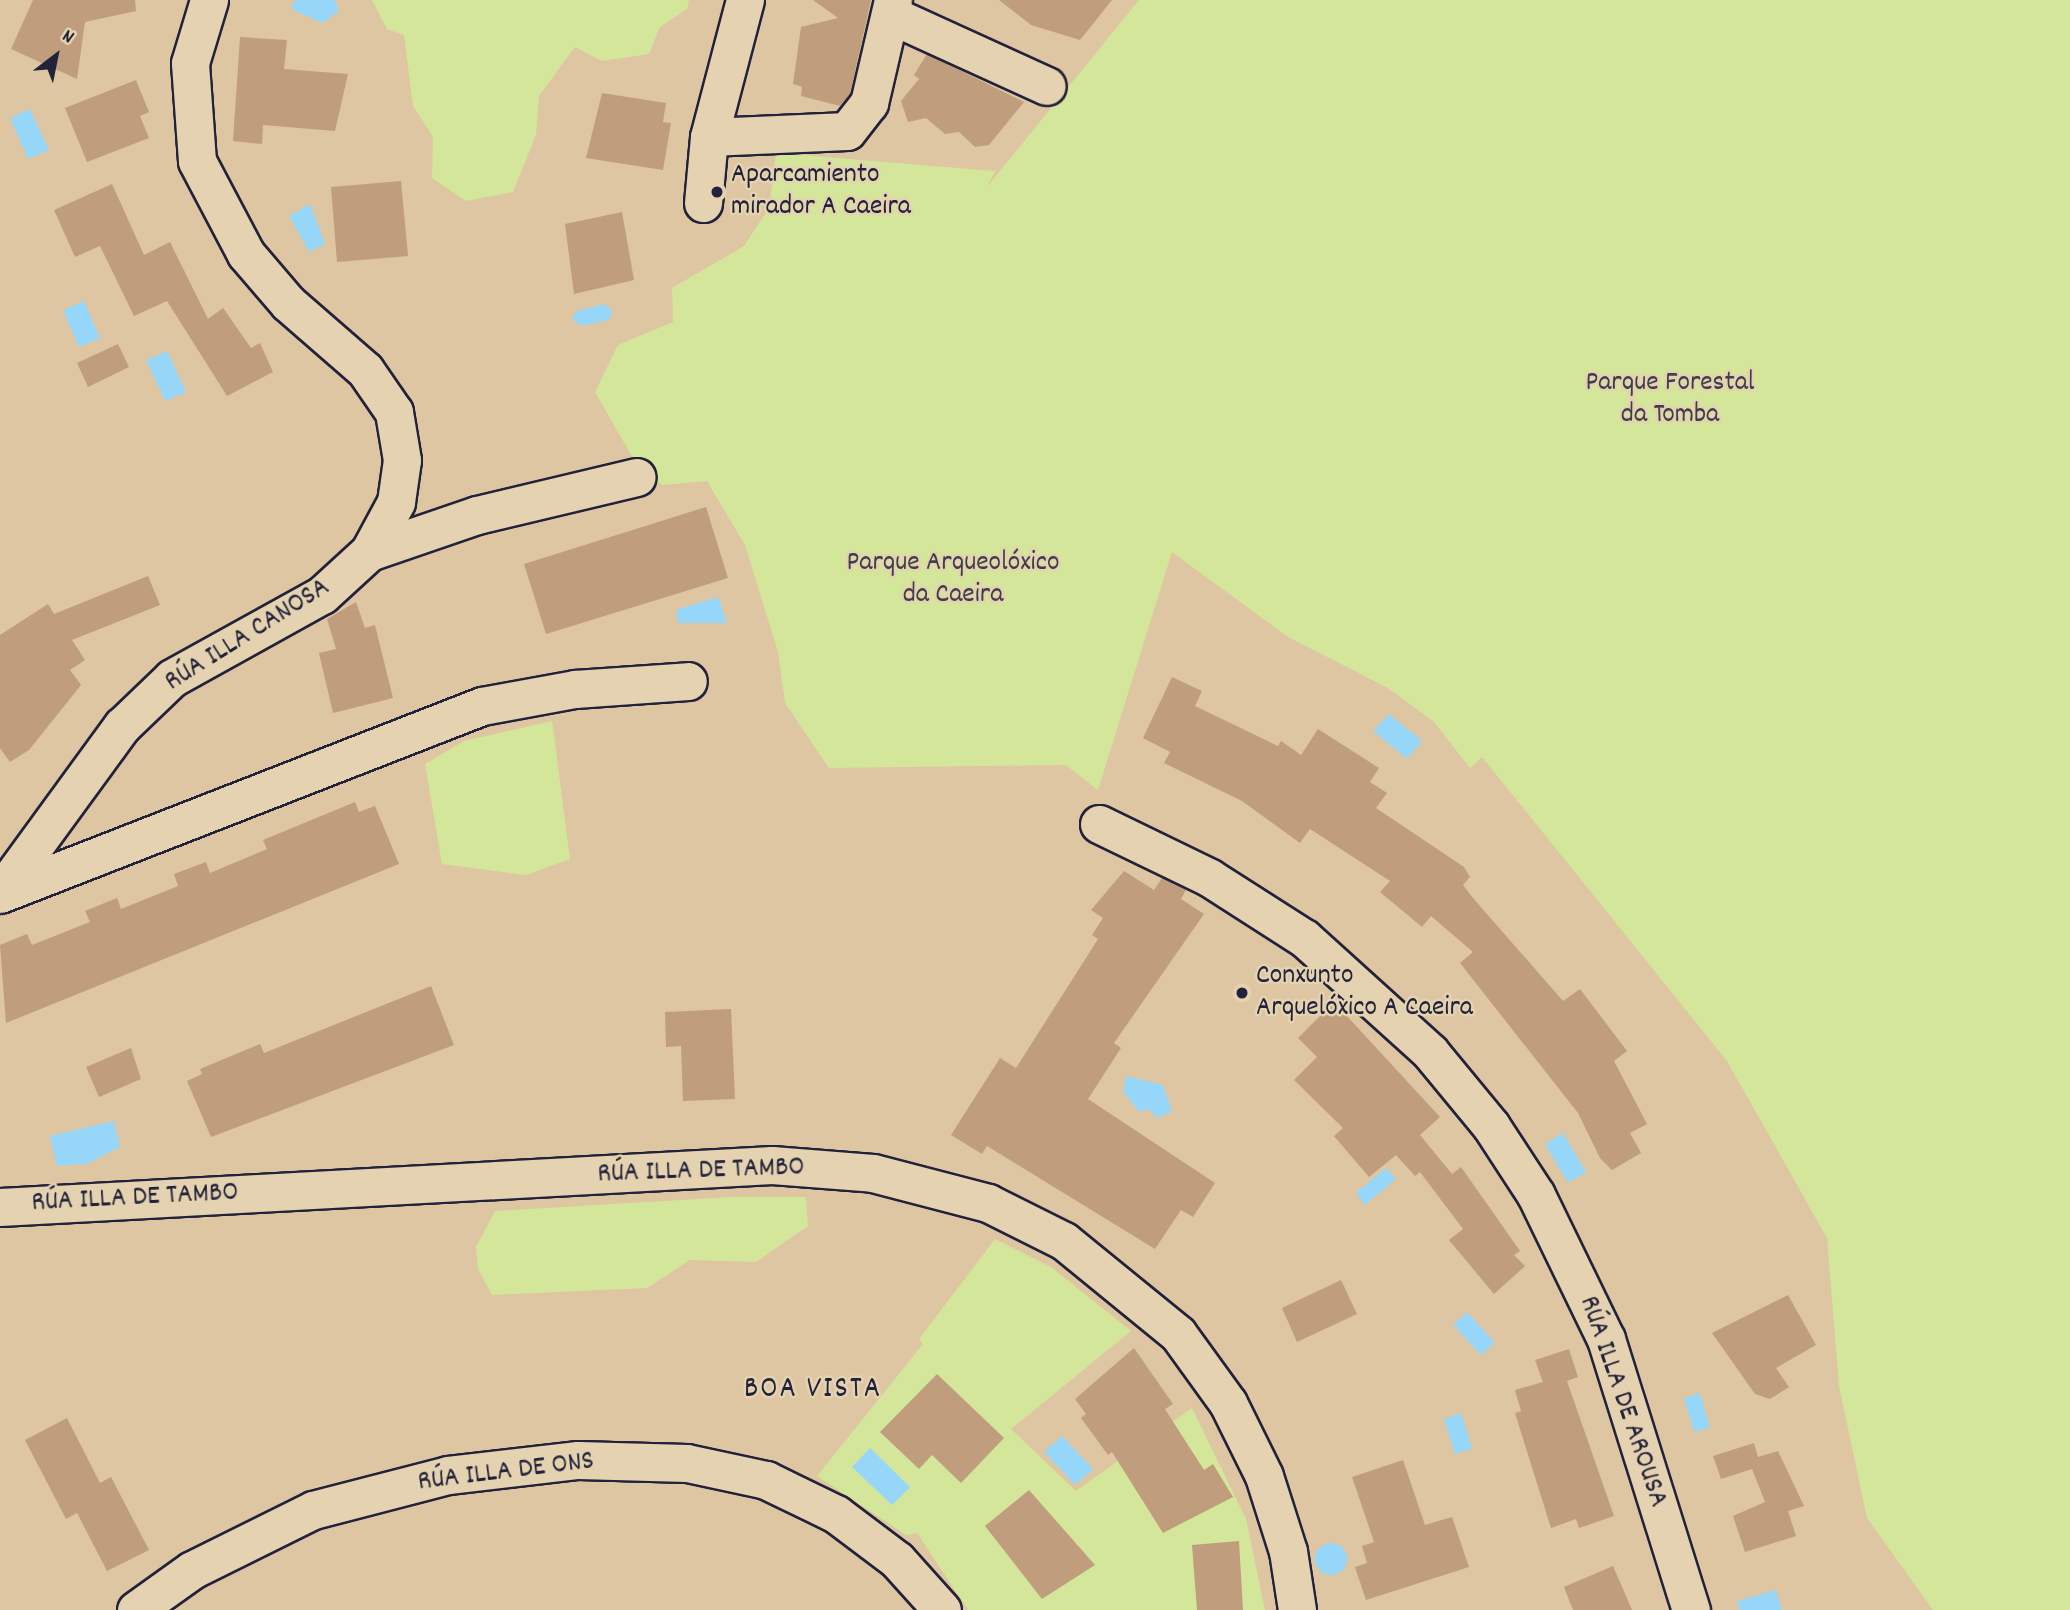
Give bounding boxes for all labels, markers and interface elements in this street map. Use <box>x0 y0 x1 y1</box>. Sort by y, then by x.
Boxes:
north arrow <box>21 21 91 91</box>
text: N <box>56 24 79 52</box>
place label: Aparcamiento mirador A Caeira <box>731 159 911 225</box>
marker: Aparcamiento mirador A Caeira <box>709 184 725 200</box>
park label: Parque Forestal da Tomba <box>1585 367 1755 433</box>
park label: Parque Arqueolóxico da Caeira <box>847 547 1059 613</box>
street label: RÚA ILLA CANOSA <box>159 572 337 700</box>
place label: Conxunto Arquelóxico A Caeira <box>1256 960 1473 1026</box>
marker: Conxunto Arquelóxico A Caeira <box>1234 985 1250 1001</box>
street label: RÚA ILLA DE TAMBO <box>597 1152 805 1192</box>
street label: RÚA ILLA DE TAMBO <box>31 1177 239 1221</box>
street label: RÚA ILLA DE AROUSA <box>1570 1292 1674 1512</box>
district label: BOA VISTA <box>745 1373 881 1409</box>
street label: RÚA ILLA DE ONS <box>416 1446 596 1500</box>

